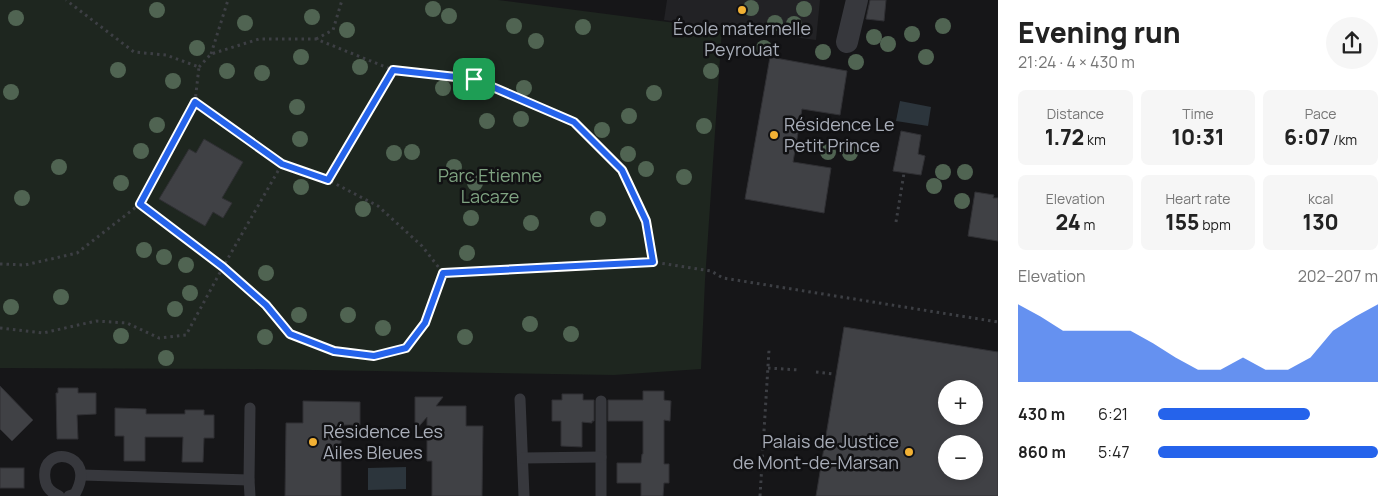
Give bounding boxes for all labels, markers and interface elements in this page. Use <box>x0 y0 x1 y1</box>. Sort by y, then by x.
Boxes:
marker: École maternelle Peyrouat <box>736 4 748 16</box>
text: Evening run <box>1018 13 1181 51</box>
place label: École maternelle Peyrouat <box>673 16 811 61</box>
button: share <box>1326 17 1378 69</box>
text: 21:24 · 4 × 430 m <box>1018 51 1135 73</box>
pin <box>453 58 495 100</box>
icon: arrive <box>460 65 488 93</box>
text: Distance <box>1047 104 1104 123</box>
text: Time <box>1182 104 1214 123</box>
text: Pace <box>1305 104 1336 123</box>
place label: Résidence Le Petit Prince <box>784 112 895 157</box>
text: 1.72 <box>1045 123 1084 151</box>
text: 10:31 <box>1171 123 1225 151</box>
text: 6:07 <box>1284 123 1330 151</box>
marker: Résidence Le Petit Prince <box>768 129 780 141</box>
text: km <box>1084 130 1106 149</box>
text: /km <box>1330 130 1357 149</box>
park label: Parc Etienne Lacaze <box>438 163 542 208</box>
text: Elevation <box>1046 189 1105 208</box>
text: Heart rate <box>1166 189 1230 208</box>
text: kcal <box>1308 189 1333 208</box>
text: 24 <box>1055 208 1081 236</box>
text: 155 <box>1165 208 1200 236</box>
text: 130 <box>1303 208 1339 236</box>
text: m <box>1081 215 1095 234</box>
text: bpm <box>1200 215 1231 234</box>
text: Elevation <box>1018 265 1086 287</box>
text: 202–207 m <box>1298 265 1378 287</box>
map controls <box>938 380 983 480</box>
button: + <box>938 380 983 425</box>
text: 430 m <box>1018 403 1065 425</box>
text: 6:21 <box>1098 403 1128 425</box>
place label: Résidence Les Ailes Bleues <box>323 419 443 464</box>
place label: Palais de Justice de Mont-de-Marsan <box>733 429 899 474</box>
button: − <box>938 435 983 480</box>
marker: Résidence Les Ailes Bleues <box>307 436 319 448</box>
text: 860 m <box>1018 441 1066 463</box>
text: 5:47 <box>1098 441 1130 463</box>
marker: Palais de Justice de Mont-de-Marsan <box>903 446 915 458</box>

